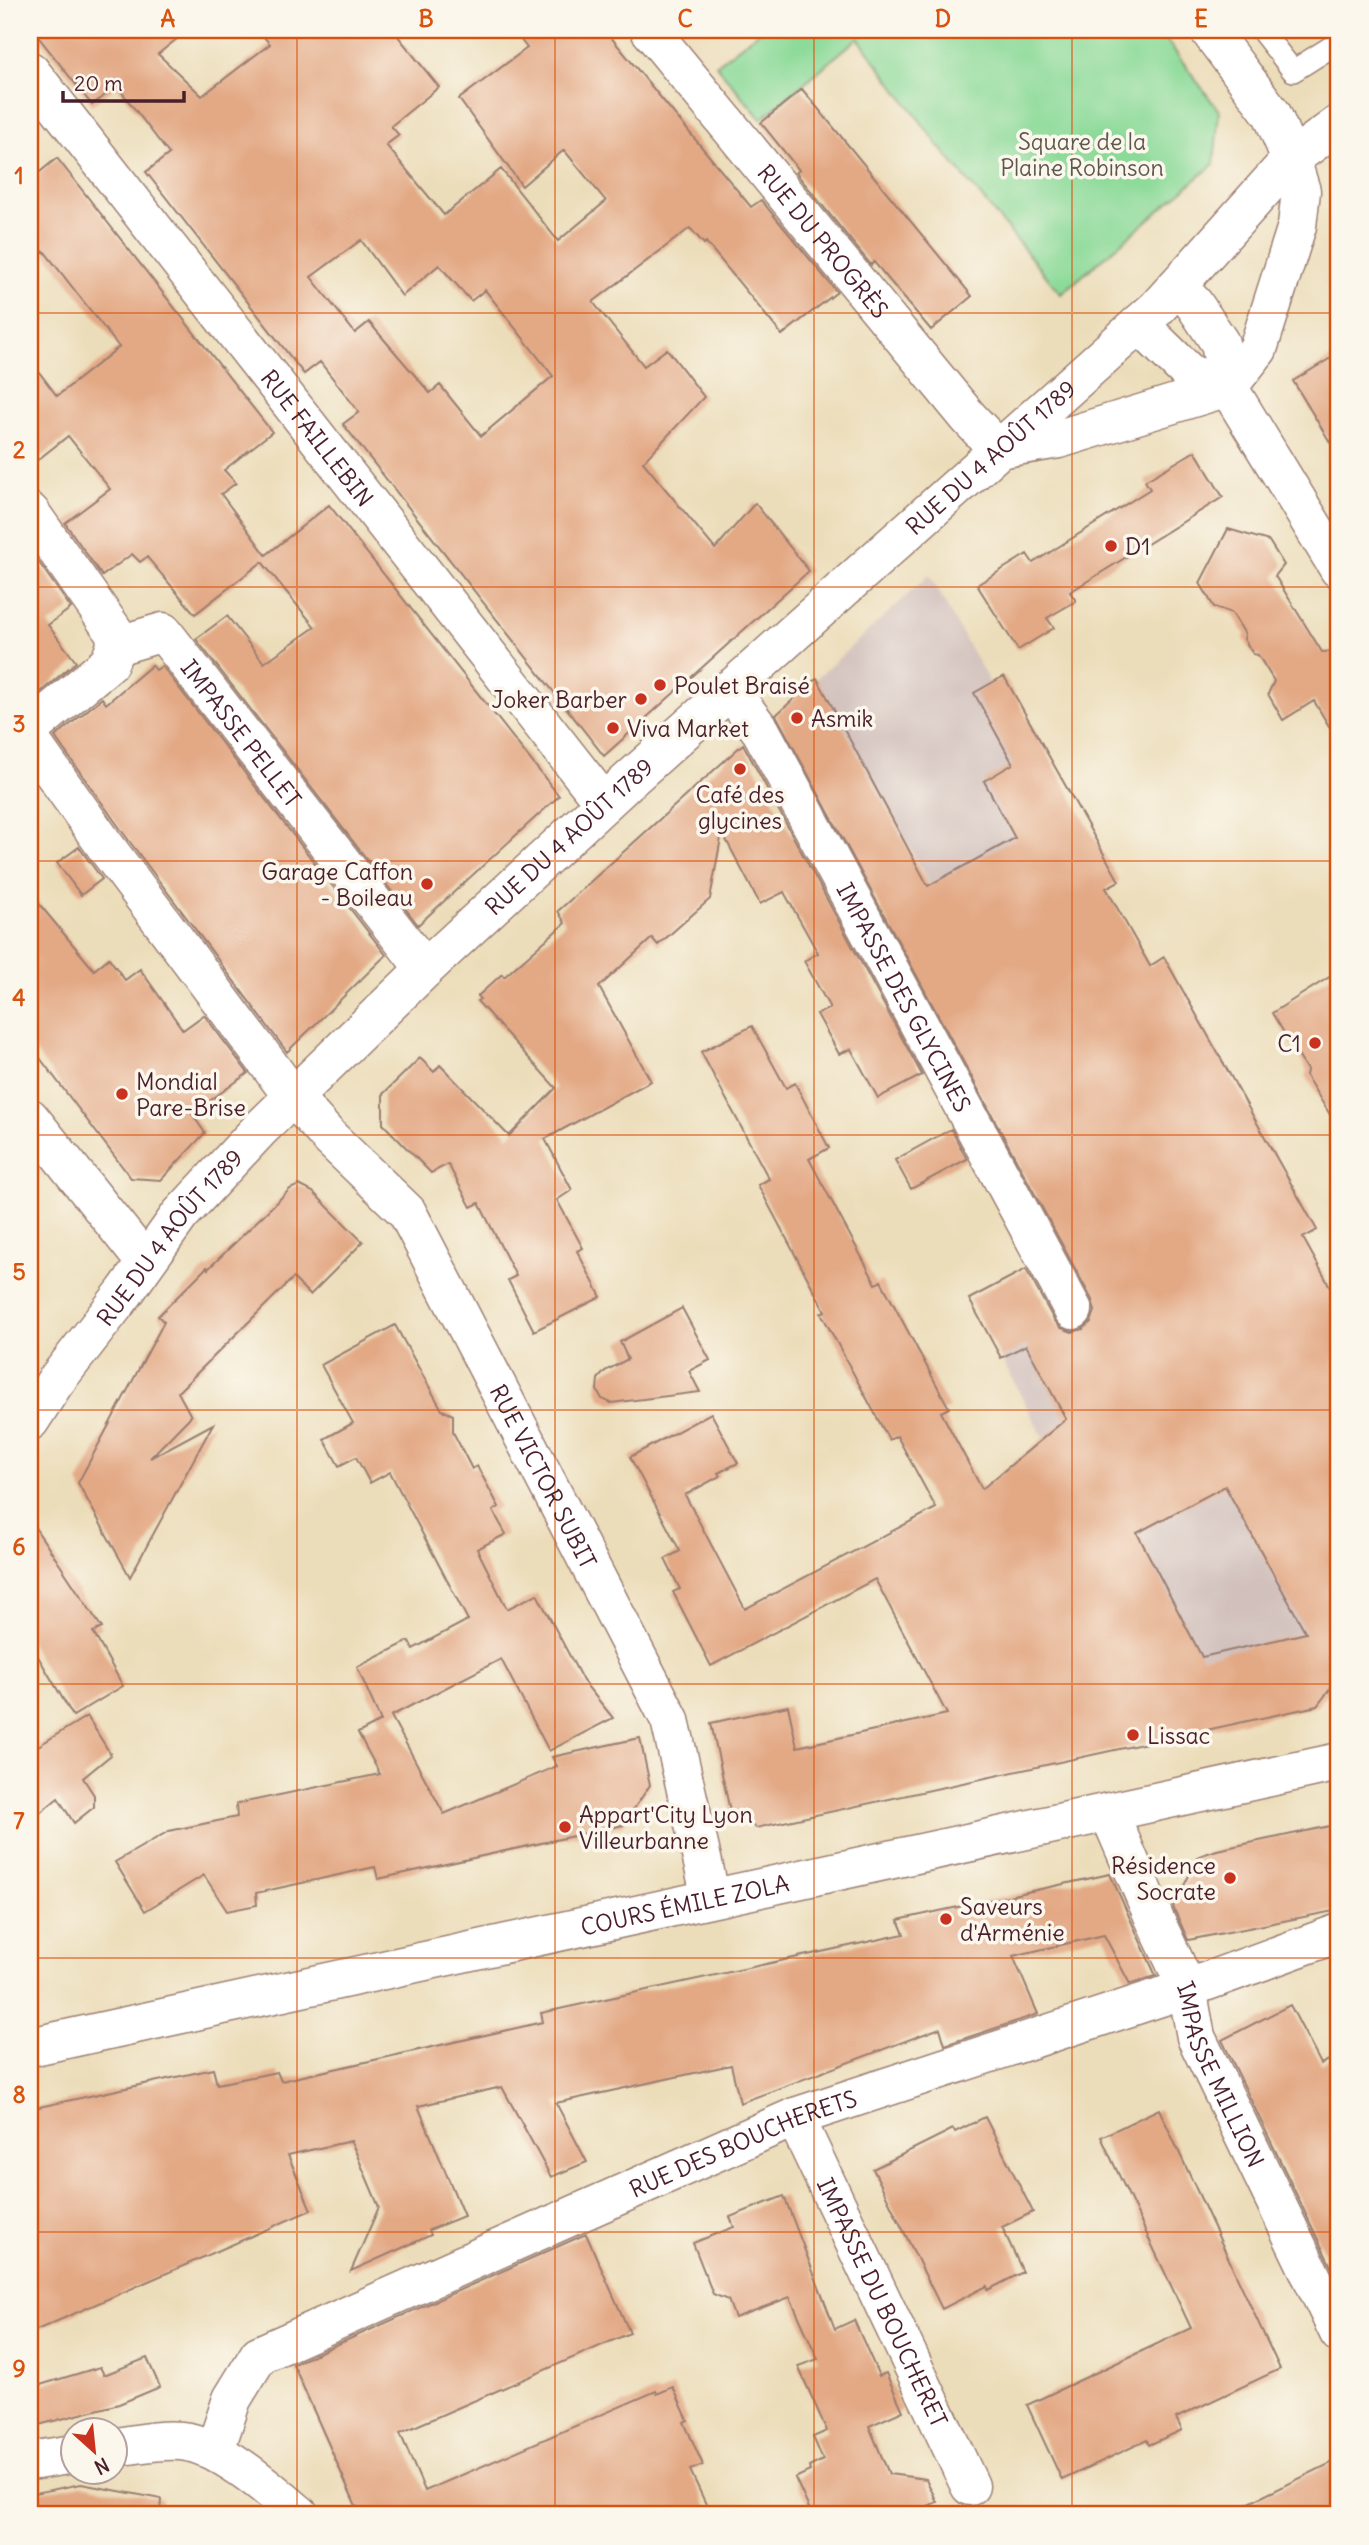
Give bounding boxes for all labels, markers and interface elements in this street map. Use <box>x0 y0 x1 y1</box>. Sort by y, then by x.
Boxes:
text: A <box>161 4 176 33</box>
text: B <box>418 4 434 33</box>
text: C <box>677 4 693 33</box>
text: D <box>935 4 951 33</box>
text: E <box>1194 4 1208 33</box>
scale bar <box>63 60 184 104</box>
text: 20 m <box>74 70 123 97</box>
park label: Square de la Plaine Robinson <box>1000 127 1164 182</box>
street label: RUE DU PROGRÈS <box>752 158 895 324</box>
text: 1 <box>14 161 24 190</box>
street label: RUE FAILLEBIN <box>255 364 380 512</box>
street label: RUE DU 4 AOÛT 1789 <box>899 373 1081 541</box>
text: 2 <box>13 435 26 464</box>
place label: D1 <box>1125 532 1150 561</box>
marker: D1 <box>1103 538 1119 554</box>
street label: IMPASSE PELLET <box>175 653 308 813</box>
place label: Poulet Braisé <box>674 671 810 700</box>
marker: Poulet Braisé <box>652 677 668 693</box>
place label: Joker Barber <box>492 685 628 714</box>
marker: Joker Barber <box>633 691 649 707</box>
place label: Asmik <box>811 704 873 733</box>
text: 3 <box>12 709 26 738</box>
marker: Asmik <box>789 710 805 726</box>
place label: Viva Market <box>627 714 749 743</box>
marker: Viva Market <box>605 720 621 736</box>
street label: RUE DU 4 AOÛT 1789 <box>479 751 659 921</box>
marker: Café des glycines <box>732 761 748 777</box>
place label: Café des glycines <box>695 780 785 835</box>
place label: Garage Caffon - Boileau <box>261 857 413 912</box>
marker: Garage Caffon - Boileau <box>419 876 435 892</box>
street label: IMPASSE DES GLYCINES <box>831 877 978 1117</box>
text: 4 <box>12 983 26 1012</box>
place label: C1 <box>1277 1029 1301 1058</box>
marker: C1 <box>1307 1035 1323 1051</box>
place label: Mondial Pare-Brise <box>136 1067 246 1122</box>
marker: Mondial Pare-Brise <box>114 1086 130 1102</box>
street label: RUE DU 4 AOÛT 1789 <box>90 1143 249 1331</box>
text: 5 <box>12 1257 26 1286</box>
street label: RUE VICTOR SUBIT <box>484 1379 603 1573</box>
text: 6 <box>12 1532 26 1561</box>
place label: Lissac <box>1147 1721 1210 1750</box>
marker: Lissac <box>1125 1727 1141 1743</box>
place label: Appart'City Lyon Villeurbanne <box>579 1800 753 1855</box>
text: 7 <box>13 1806 25 1835</box>
marker: Appart'City Lyon Villeurbanne <box>557 1819 573 1835</box>
place label: Résidence Socrate <box>1111 1851 1216 1906</box>
street label: COURS ÉMILE ZOLA <box>578 1868 792 1941</box>
marker: Résidence Socrate <box>1222 1870 1238 1886</box>
place label: Saveurs d'Arménie <box>960 1892 1065 1947</box>
marker: Saveurs d'Arménie <box>938 1911 954 1927</box>
street label: IMPASSE MILLION <box>1171 1977 1271 2172</box>
text: 8 <box>12 2080 26 2109</box>
street label: RUE DES BOUCHERETS <box>625 2083 860 2203</box>
street label: IMPASSE DU BOUCHERET <box>811 2173 954 2432</box>
text: 9 <box>12 2354 26 2383</box>
north arrow <box>60 2416 130 2486</box>
text: N <box>90 2452 113 2480</box>

